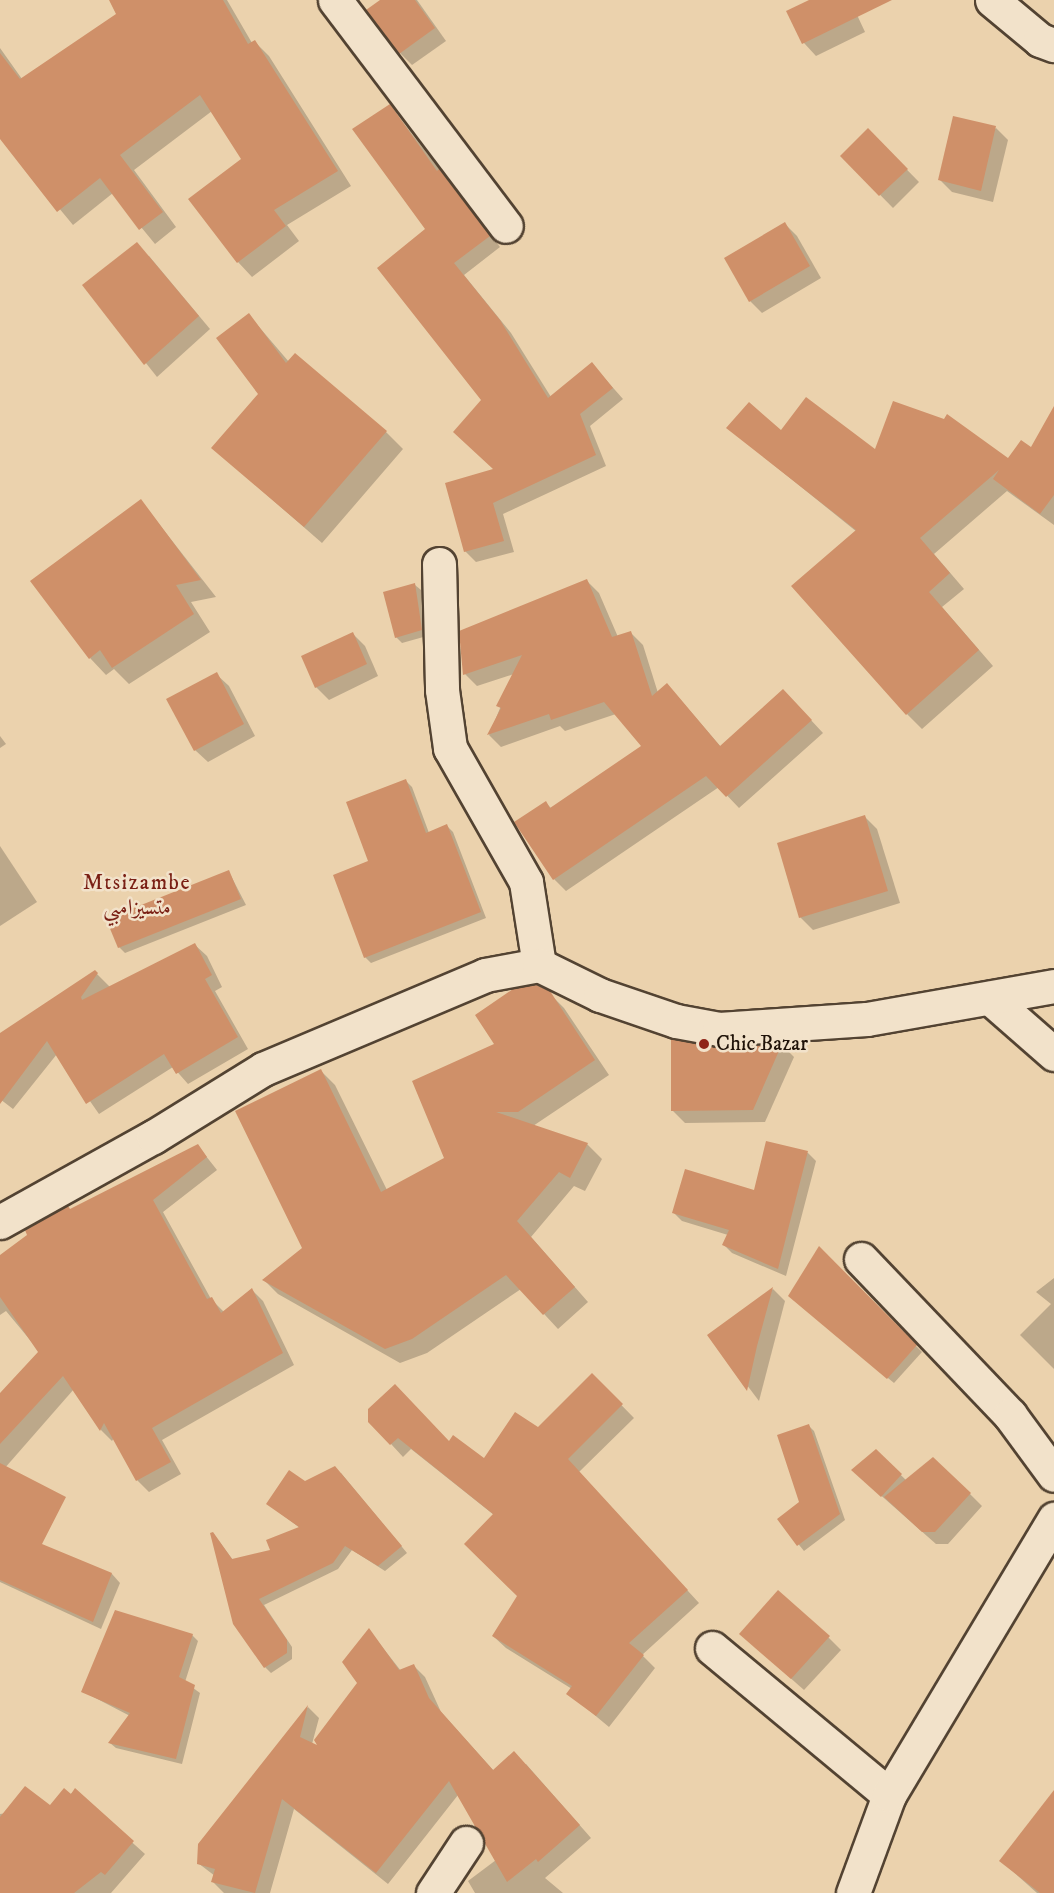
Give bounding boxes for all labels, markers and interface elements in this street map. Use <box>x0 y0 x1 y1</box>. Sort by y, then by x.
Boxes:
district label: Mtsizambe متسيزامبي <box>83 869 191 920</box>
place label: Chic Bazar <box>716 1031 808 1057</box>
marker: Chic Bazar <box>697 1037 711 1051</box>

